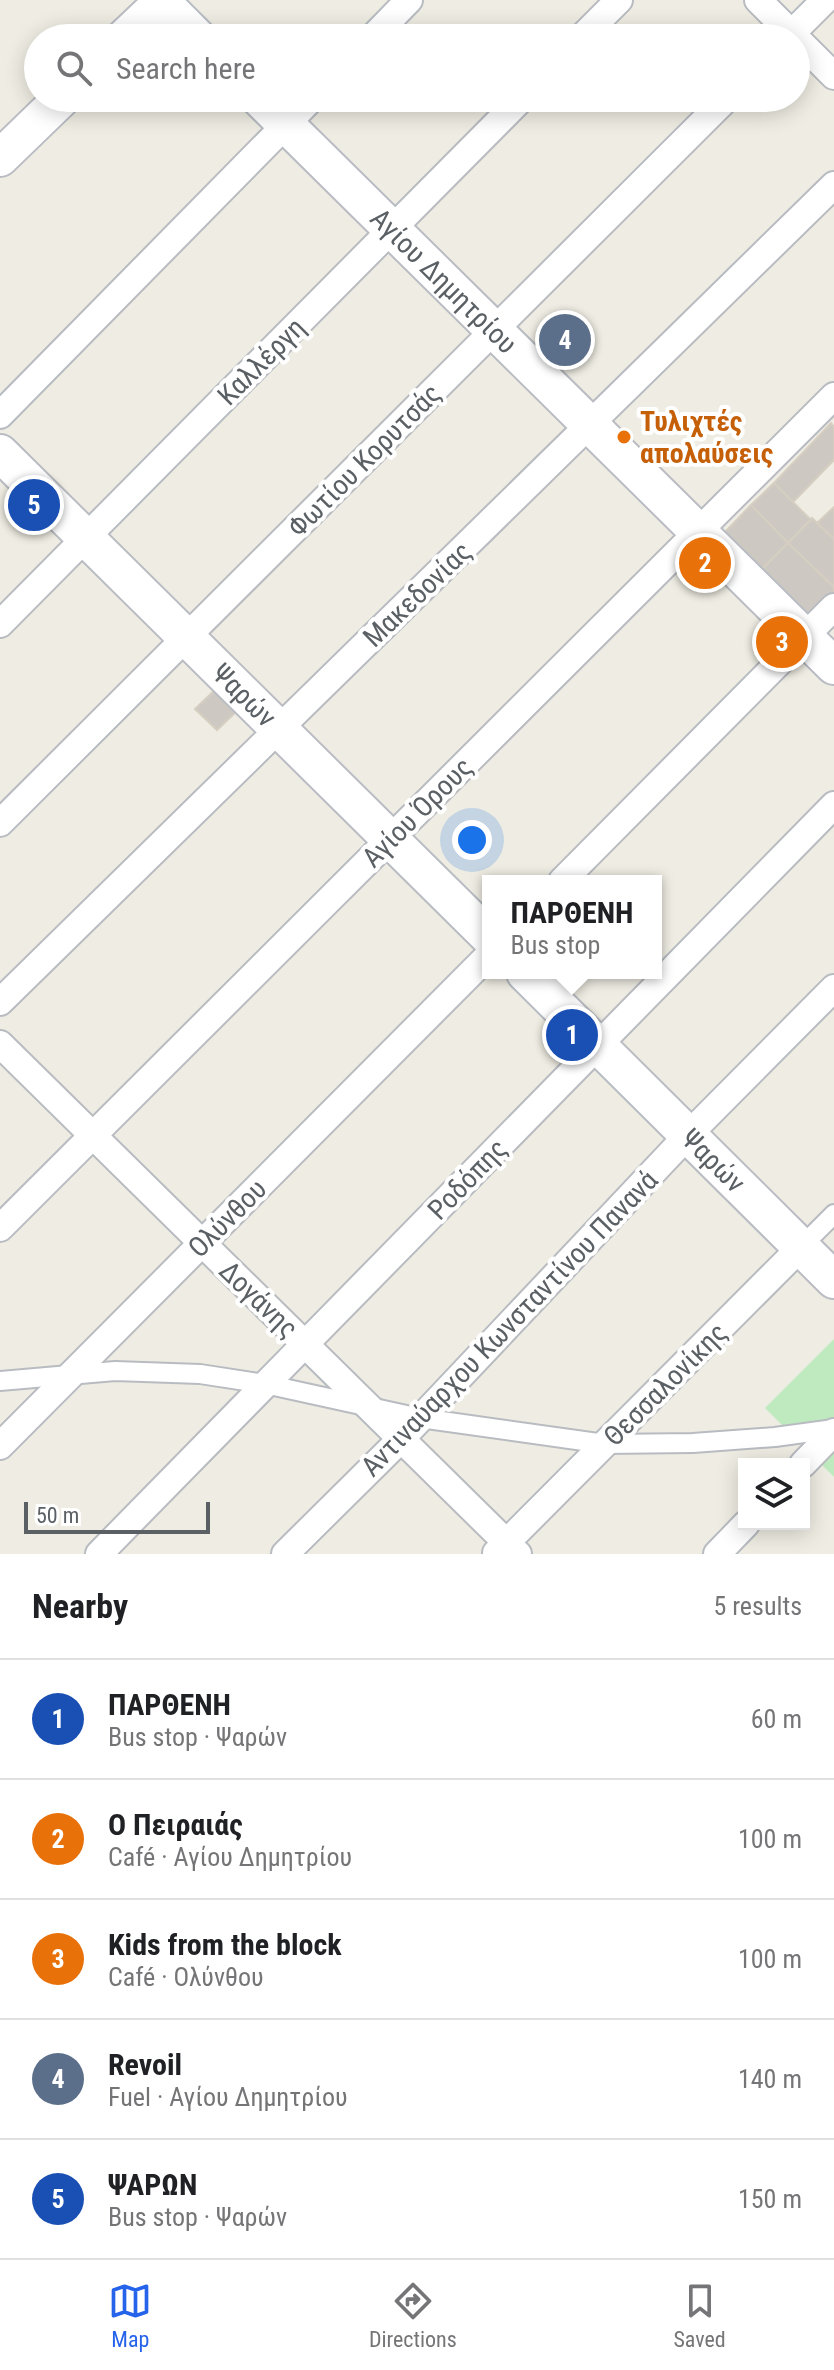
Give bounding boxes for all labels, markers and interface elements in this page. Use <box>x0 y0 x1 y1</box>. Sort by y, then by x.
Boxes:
search box <box>24 24 810 112</box>
icon: search <box>52 46 96 90</box>
text: Search here <box>116 51 256 86</box>
street label: Αγίου Δημητρίου <box>364 202 524 360</box>
pin: 4 <box>539 310 591 370</box>
street label: Καλλέργη <box>211 311 312 412</box>
street label: Φωτίου Κορυτσάς <box>281 377 448 544</box>
place label: Τυλιχτές απολαύσεις <box>640 405 773 470</box>
marker: Τυλιχτές απολαύσεις <box>615 428 633 446</box>
pin: 5 <box>8 475 60 535</box>
pin: 2 <box>679 533 731 593</box>
street label: Μακεδονίας <box>357 535 478 654</box>
pin: 3 <box>756 612 808 672</box>
street label: Ψαρών <box>205 657 283 734</box>
street label: Αγίου Όρους <box>355 750 479 874</box>
your location <box>452 820 492 860</box>
popup <box>482 875 662 979</box>
text: ΠΑΡΘΕΝΗ <box>511 895 633 930</box>
text: Bus stop <box>511 930 600 960</box>
pin: 1 <box>546 1005 598 1065</box>
street label: Ψαρών <box>675 1122 752 1200</box>
street label: Ροδόπης <box>421 1132 514 1226</box>
street label: Αντιναύαρχου Κωνσταντίνου Πανανά <box>354 1164 665 1483</box>
street label: Ολύνθου <box>181 1172 273 1264</box>
street label: Δογάνης <box>213 1254 305 1345</box>
street label: Θεσσαλονίκης <box>597 1316 734 1453</box>
map controls <box>738 1458 810 1530</box>
button: layers <box>738 1458 810 1530</box>
scale bar <box>24 1498 210 1534</box>
text: 50 m <box>36 1503 79 1528</box>
text: Nearby <box>32 1586 128 1626</box>
text: 5 results <box>713 1591 802 1621</box>
text: ΠΑΡΘΕΝΗ <box>108 1687 231 1722</box>
text: 1 <box>51 1704 65 1734</box>
text: 60 m <box>751 1704 802 1734</box>
text: Bus stop · Ψαρών <box>108 1722 287 1752</box>
text: Ο Πειραιάς <box>108 1807 243 1842</box>
text: 2 <box>51 1824 65 1854</box>
text: 100 m <box>738 1824 802 1854</box>
text: Café · Αγίου Δημητρίου <box>108 1842 352 1872</box>
text: Kids from the block <box>108 1927 342 1962</box>
text: 3 <box>51 1944 65 1974</box>
text: 100 m <box>738 1944 802 1974</box>
text: Café · Ολύνθου <box>108 1962 264 1992</box>
text: Revoil <box>108 2047 182 2082</box>
text: 4 <box>51 2064 65 2094</box>
text: 140 m <box>738 2064 802 2094</box>
text: Fuel · Αγίου Δημητρίου <box>108 2082 348 2112</box>
text: ΨΑΡΩΝ <box>108 2167 197 2202</box>
text: 5 <box>51 2184 65 2214</box>
text: 150 m <box>738 2184 802 2214</box>
text: Bus stop · Ψαρών <box>108 2202 287 2232</box>
tab: Map <box>108 2279 152 2352</box>
tab: Directions <box>369 2279 457 2352</box>
tab: Saved <box>673 2279 726 2352</box>

